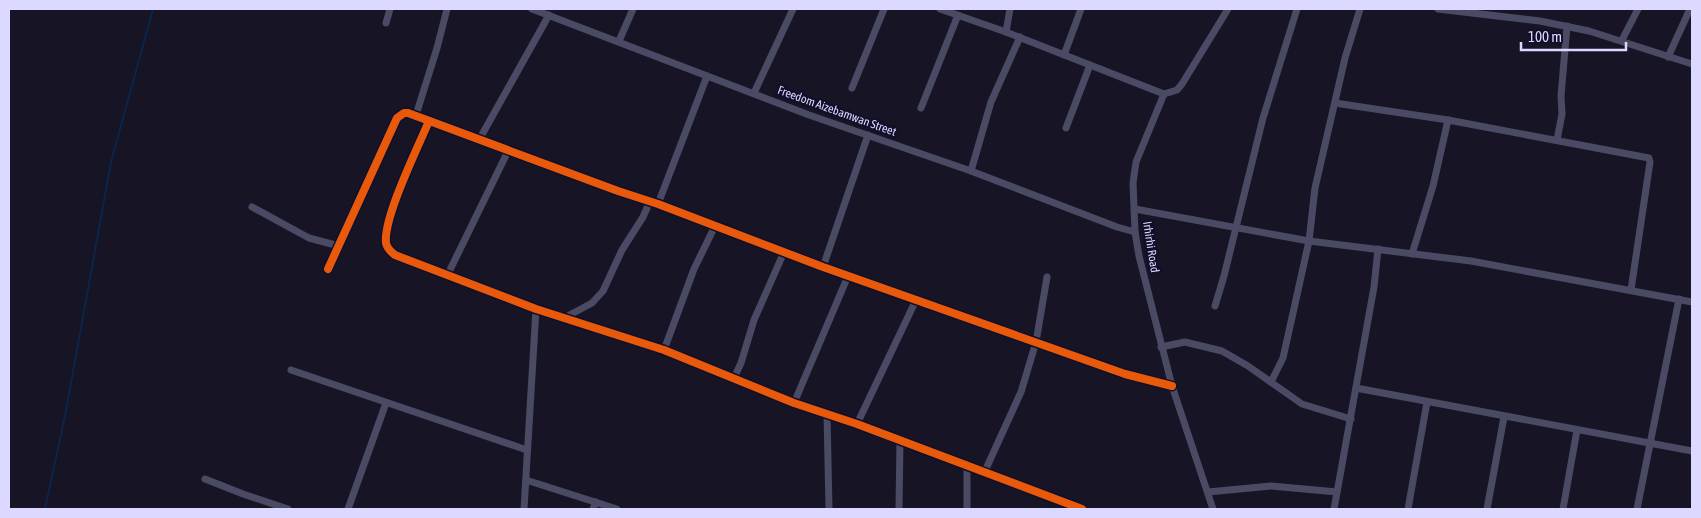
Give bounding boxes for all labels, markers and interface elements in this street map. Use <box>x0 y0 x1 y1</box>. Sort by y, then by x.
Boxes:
scale bar <box>1521 20 1626 52</box>
text: 100 m <box>1528 28 1562 45</box>
street label: Freedom Aizebamwan Street <box>776 83 899 139</box>
street label: Irhirhi Road <box>1140 220 1162 274</box>

